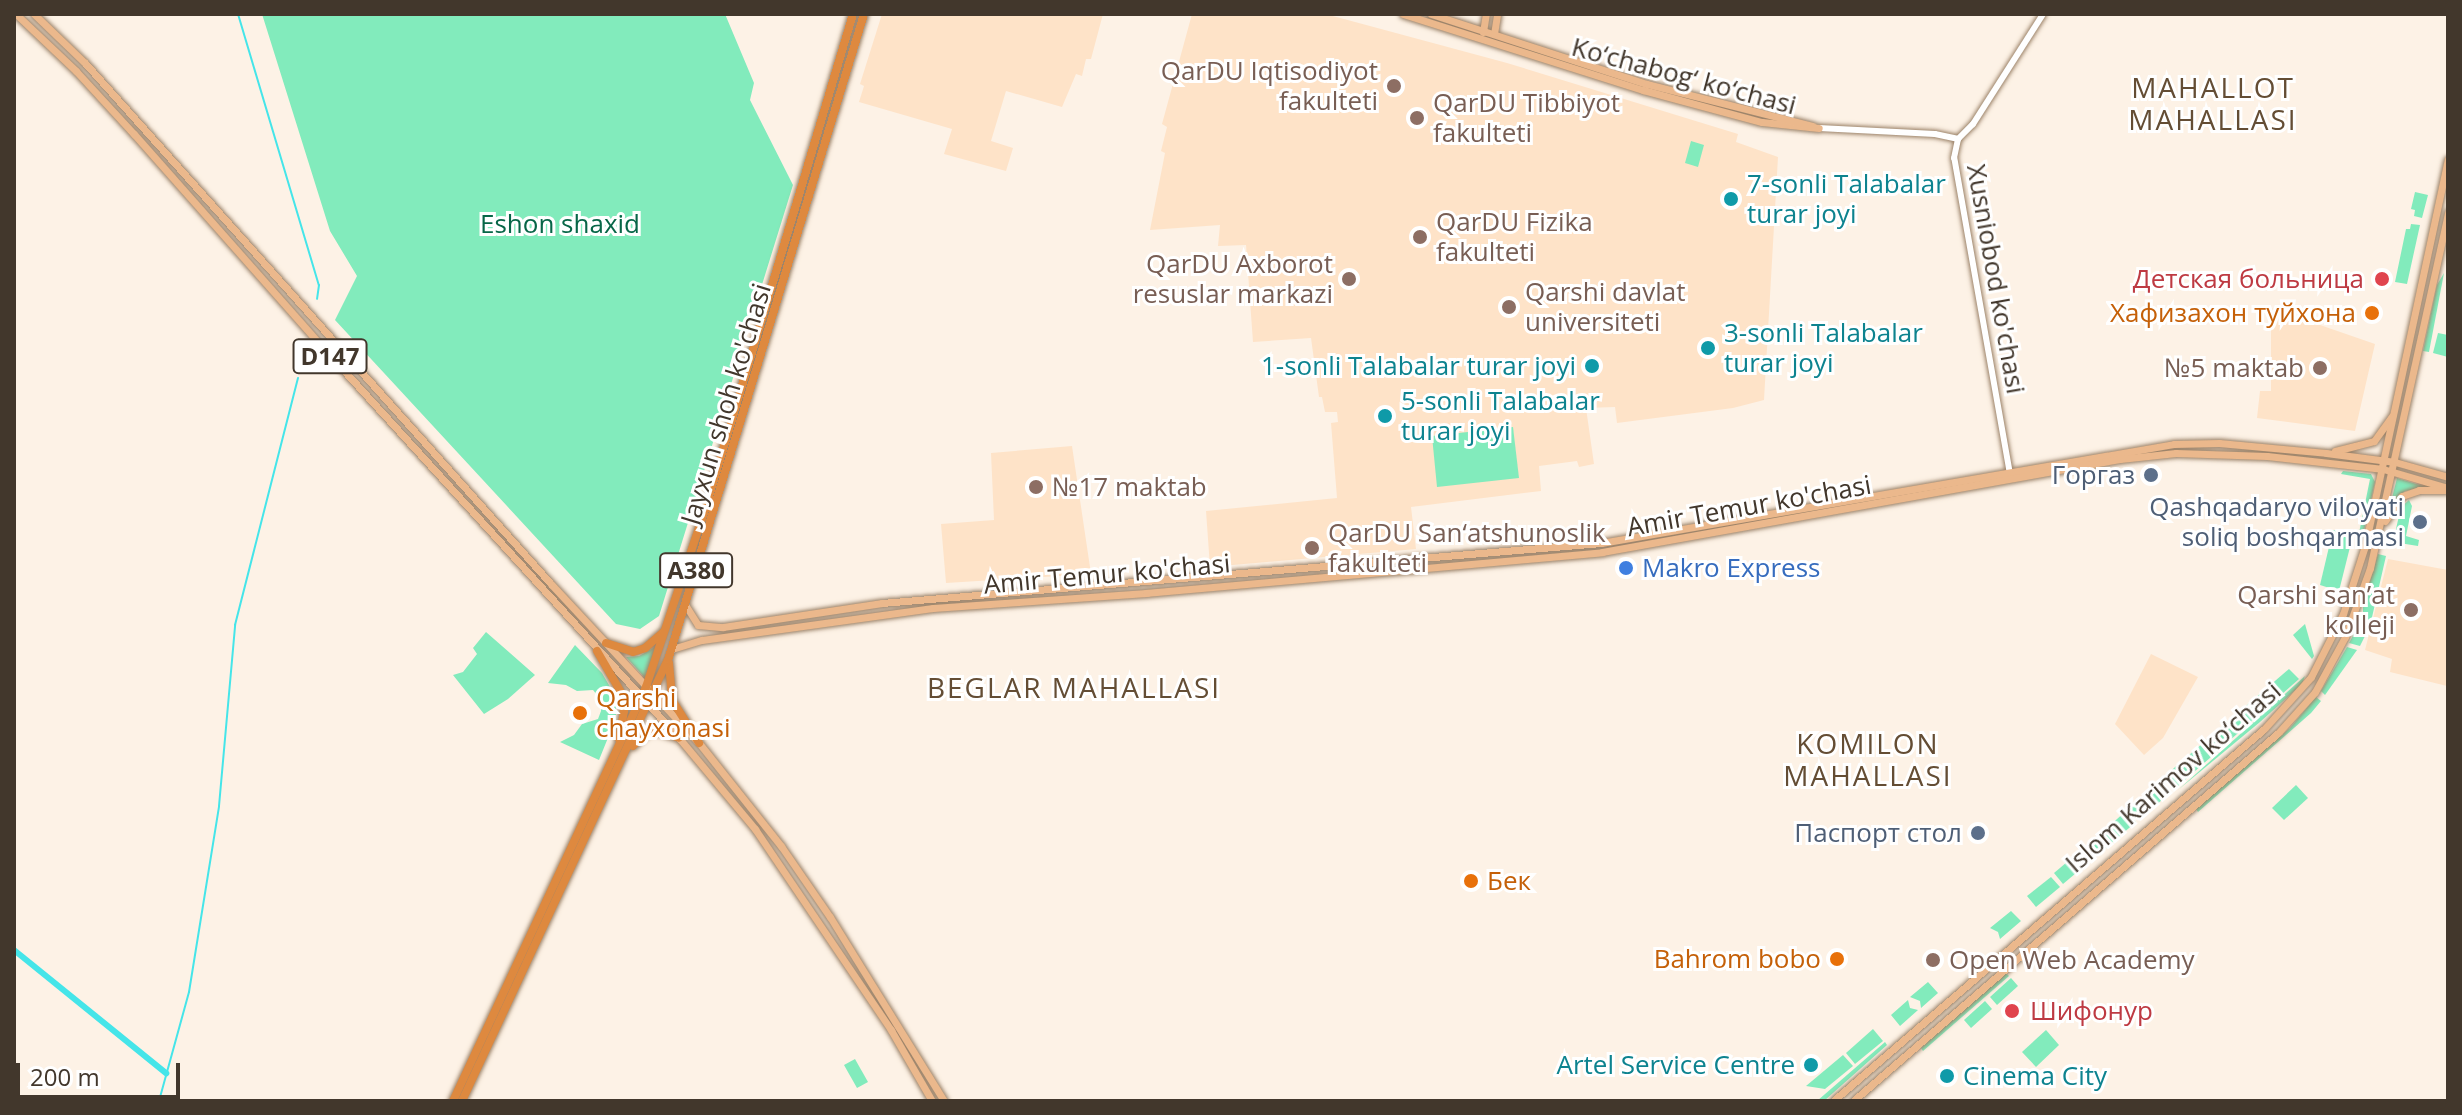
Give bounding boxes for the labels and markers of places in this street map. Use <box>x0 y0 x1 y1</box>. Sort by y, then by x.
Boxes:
place label: QarDU Iqtisodiyot fakulteti <box>1161 55 1378 116</box>
marker: QarDU Iqtisodiyot fakulteti <box>1385 77 1403 95</box>
place label: QarDU Tibbiyot fakulteti <box>1433 87 1620 148</box>
marker: QarDU Tibbiyot fakulteti <box>1408 109 1426 127</box>
place label: 7-sonli Talabalar turar joyi <box>1747 168 1946 230</box>
marker: 7-sonli Talabalar turar joyi <box>1722 190 1740 208</box>
place label: QarDU Fizika fakulteti <box>1436 206 1593 268</box>
marker: QarDU Fizika fakulteti <box>1411 228 1429 246</box>
place label: QarDU Axborot resuslar markazi <box>1133 248 1333 310</box>
place label: Детская больница <box>2133 263 2364 295</box>
marker: Детская больница <box>2371 268 2393 290</box>
marker: QarDU Axborot resuslar markazi <box>1340 270 1358 288</box>
place label: Qarshi davlat universiteti <box>1525 276 1686 338</box>
place label: Хафизахон туйхона <box>2110 297 2356 329</box>
marker: Qarshi davlat universiteti <box>1500 298 1518 316</box>
marker: Хафизахон туйхона <box>2363 304 2381 322</box>
place label: 3-sonli Talabalar turar joyi <box>1724 317 1923 378</box>
marker: 3-sonli Talabalar turar joyi <box>1699 339 1717 357</box>
place label: 1-sonli Talabalar turar joyi <box>1261 350 1576 382</box>
place label: №5 maktab <box>2164 352 2304 384</box>
marker: 1-sonli Talabalar turar joyi <box>1583 357 1601 375</box>
marker: №5 maktab <box>2311 359 2329 377</box>
place label: 5-sonli Talabalar turar joyi <box>1401 385 1600 446</box>
marker: 5-sonli Talabalar turar joyi <box>1376 407 1394 425</box>
place label: Горгаз <box>2052 459 2135 491</box>
marker: Горгаз <box>2142 466 2160 484</box>
place label: №17 maktab <box>1052 471 1207 503</box>
marker: №17 maktab <box>1027 478 1045 496</box>
place label: Qashqadaryo viloyati soliq boshqarmasi <box>2149 491 2404 552</box>
marker: Qashqadaryo viloyati soliq boshqarmasi <box>2411 513 2429 531</box>
place label: QarDU San‘atshunoslik fakulteti <box>1328 517 1606 578</box>
marker: QarDU San‘atshunoslik fakulteti <box>1303 539 1321 557</box>
place label: Makro Express <box>1642 552 1820 584</box>
marker: Makro Express <box>1617 559 1635 577</box>
place label: Qarshi san’at kolleji <box>2237 579 2395 640</box>
marker: Qarshi san’at kolleji <box>2402 601 2420 619</box>
place label: Qarshi chayxonasi <box>596 682 730 744</box>
marker: Qarshi chayxonasi <box>571 704 589 722</box>
place label: Паспорт стол <box>1794 817 1962 849</box>
marker: Паспорт стол <box>1969 824 1987 842</box>
place label: Бек <box>1487 865 1531 897</box>
marker: Бек <box>1462 872 1480 890</box>
place label: Bahrom bobo <box>1654 943 1821 975</box>
place label: Open Web Academy <box>1949 944 2195 976</box>
marker: Bahrom bobo <box>1828 950 1846 968</box>
marker: Open Web Academy <box>1924 951 1942 969</box>
place label: Шифонур <box>2030 995 2153 1027</box>
marker: Шифонур <box>2001 1000 2023 1022</box>
place label: Artel Service Centre <box>1556 1049 1795 1081</box>
marker: Artel Service Centre <box>1802 1056 1820 1074</box>
place label: Cinema City <box>1963 1060 2107 1092</box>
marker: Cinema City <box>1938 1067 1956 1085</box>

